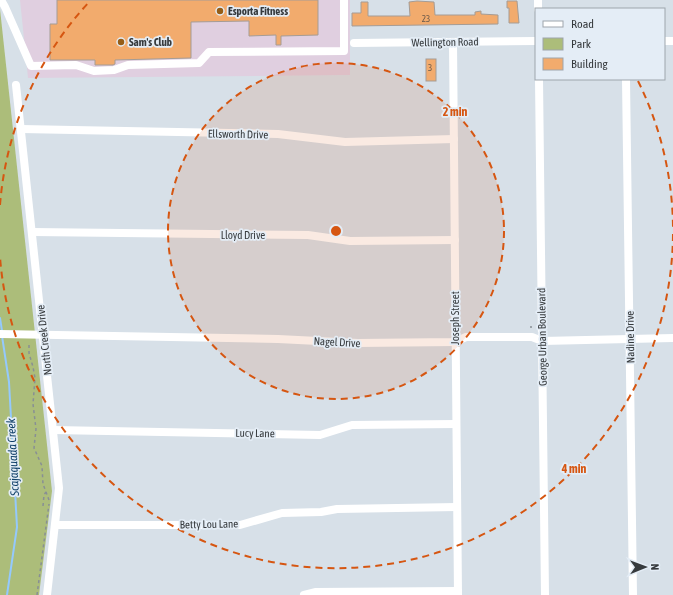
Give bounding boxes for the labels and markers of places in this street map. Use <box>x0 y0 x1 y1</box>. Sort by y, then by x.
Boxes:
place label: Esporta Fitness <box>228 5 288 17</box>
marker: Esporta Fitness <box>215 6 225 16</box>
place label: Sam's Club <box>129 36 172 48</box>
marker: Sam's Club <box>116 37 126 47</box>
centre of rings <box>329 224 343 238</box>

